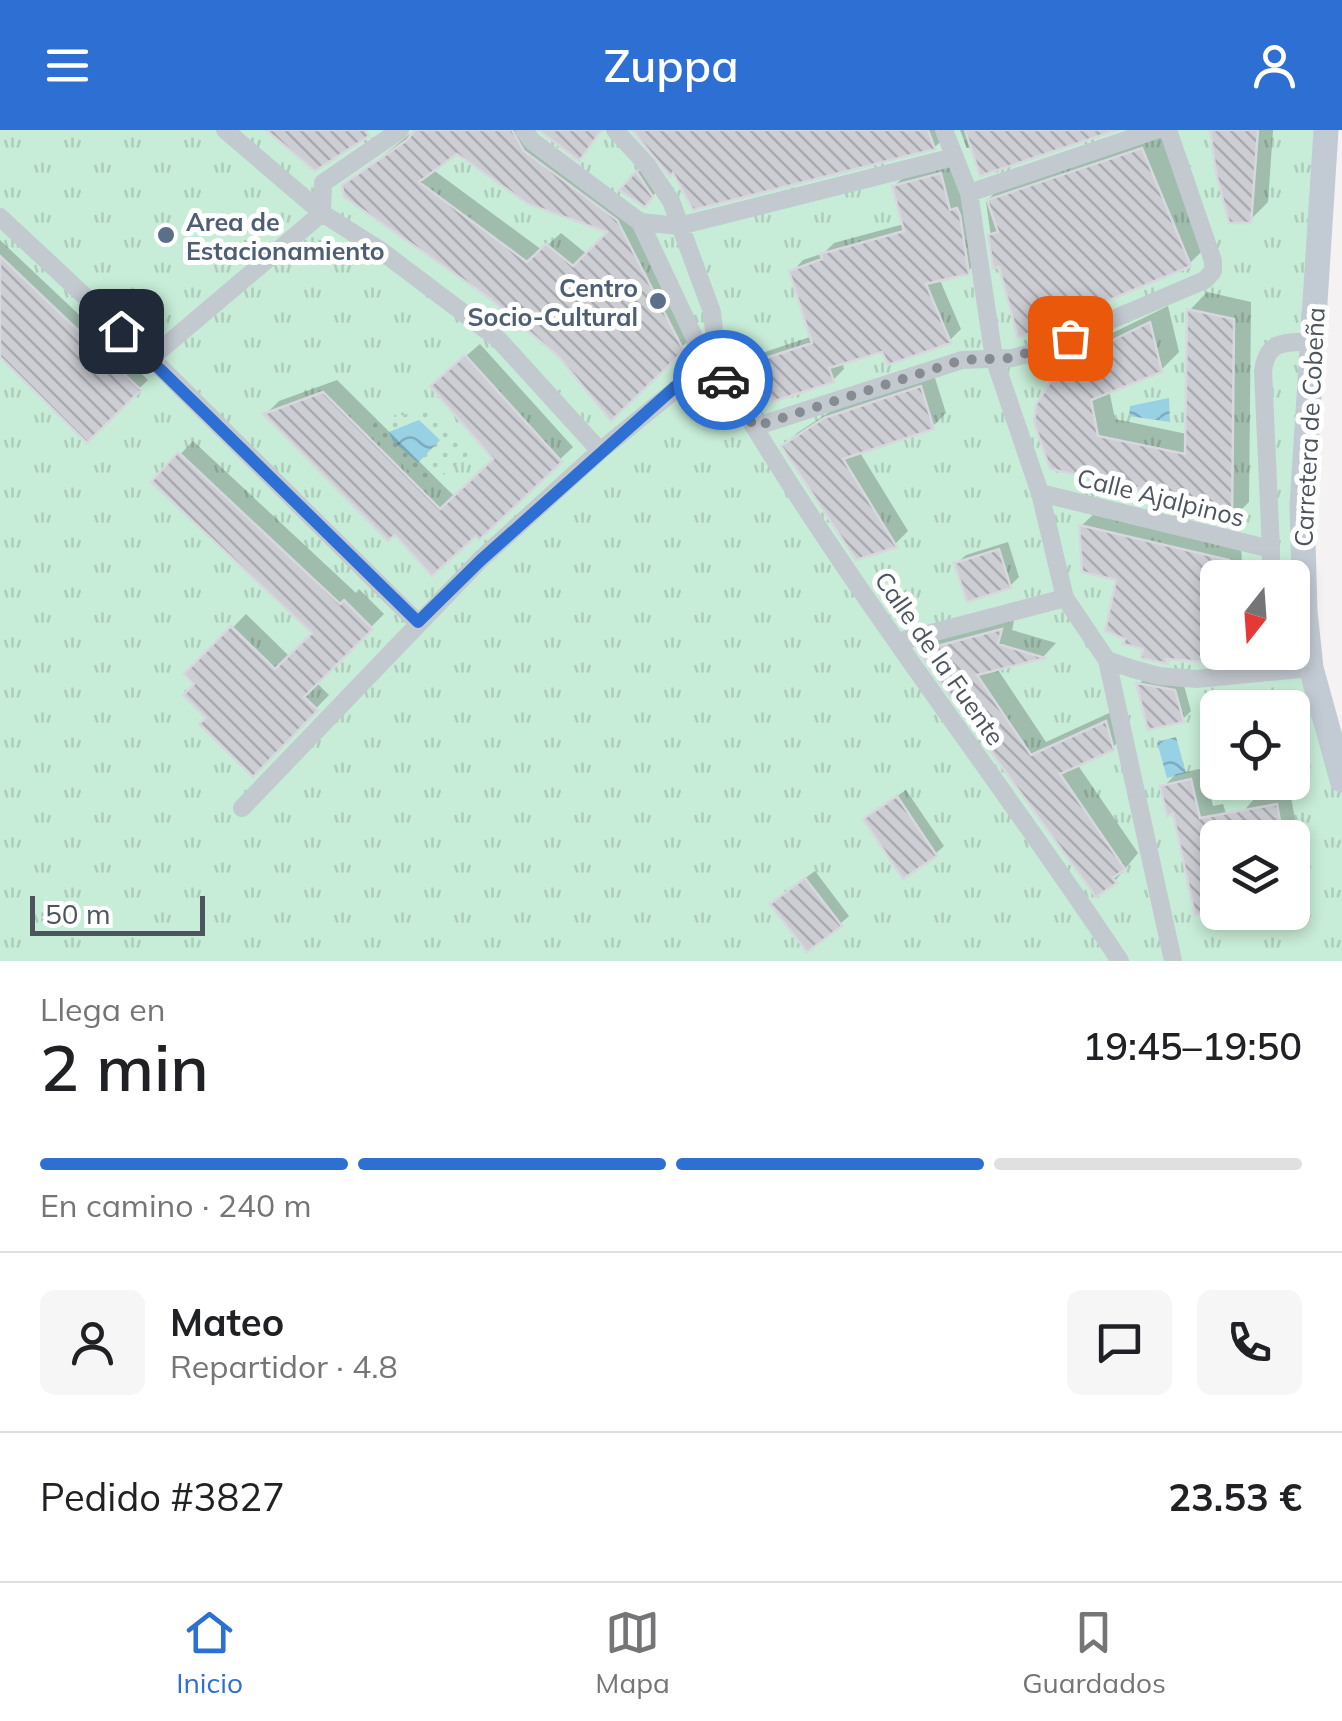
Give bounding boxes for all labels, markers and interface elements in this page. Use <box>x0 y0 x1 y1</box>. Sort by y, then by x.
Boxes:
text: Zuppa <box>603 37 739 93</box>
icon: menu <box>40 38 95 93</box>
icon: person <box>1247 38 1302 93</box>
place label: Area de Estacionamiento <box>186 206 385 266</box>
marker: Area de Estacionamiento <box>155 224 177 246</box>
place label: Centro Socio-Cultural <box>467 272 638 332</box>
pin <box>79 289 164 374</box>
marker: Centro Socio-Cultural <box>647 290 669 312</box>
pin <box>1028 296 1113 381</box>
icon: home <box>94 304 149 359</box>
street label: Carretera de Cobeña <box>1287 306 1331 548</box>
icon: bag <box>1043 311 1098 366</box>
courier <box>673 330 773 430</box>
icon: car <box>696 353 751 408</box>
street label: Calle Ajalpinos <box>1074 461 1248 533</box>
north arrow <box>1200 560 1310 670</box>
map controls <box>1200 560 1310 930</box>
street label: Calle de la Fuente <box>869 565 1011 751</box>
button: locate <box>1200 690 1310 800</box>
button: layers <box>1200 820 1310 930</box>
scale bar <box>30 891 205 936</box>
text: 50 m <box>45 896 111 931</box>
text: Llega en <box>40 989 165 1029</box>
text: 19:45–19:50 <box>1082 1022 1302 1070</box>
text: 2 min <box>40 1026 209 1107</box>
text: En camino · 240 m <box>40 1185 312 1225</box>
button: person <box>40 1290 145 1395</box>
button: chat <box>1067 1290 1172 1395</box>
button: phone <box>1197 1290 1302 1395</box>
text: Mateo <box>170 1298 284 1346</box>
text: Repartidor · 4.8 <box>170 1346 398 1386</box>
text: Pedido #3827 <box>40 1473 285 1521</box>
text: 23.53 € <box>1168 1473 1302 1521</box>
tab: Inicio <box>176 1605 243 1700</box>
tab: Mapa <box>595 1605 670 1700</box>
tab: Guardados <box>1022 1605 1166 1700</box>

